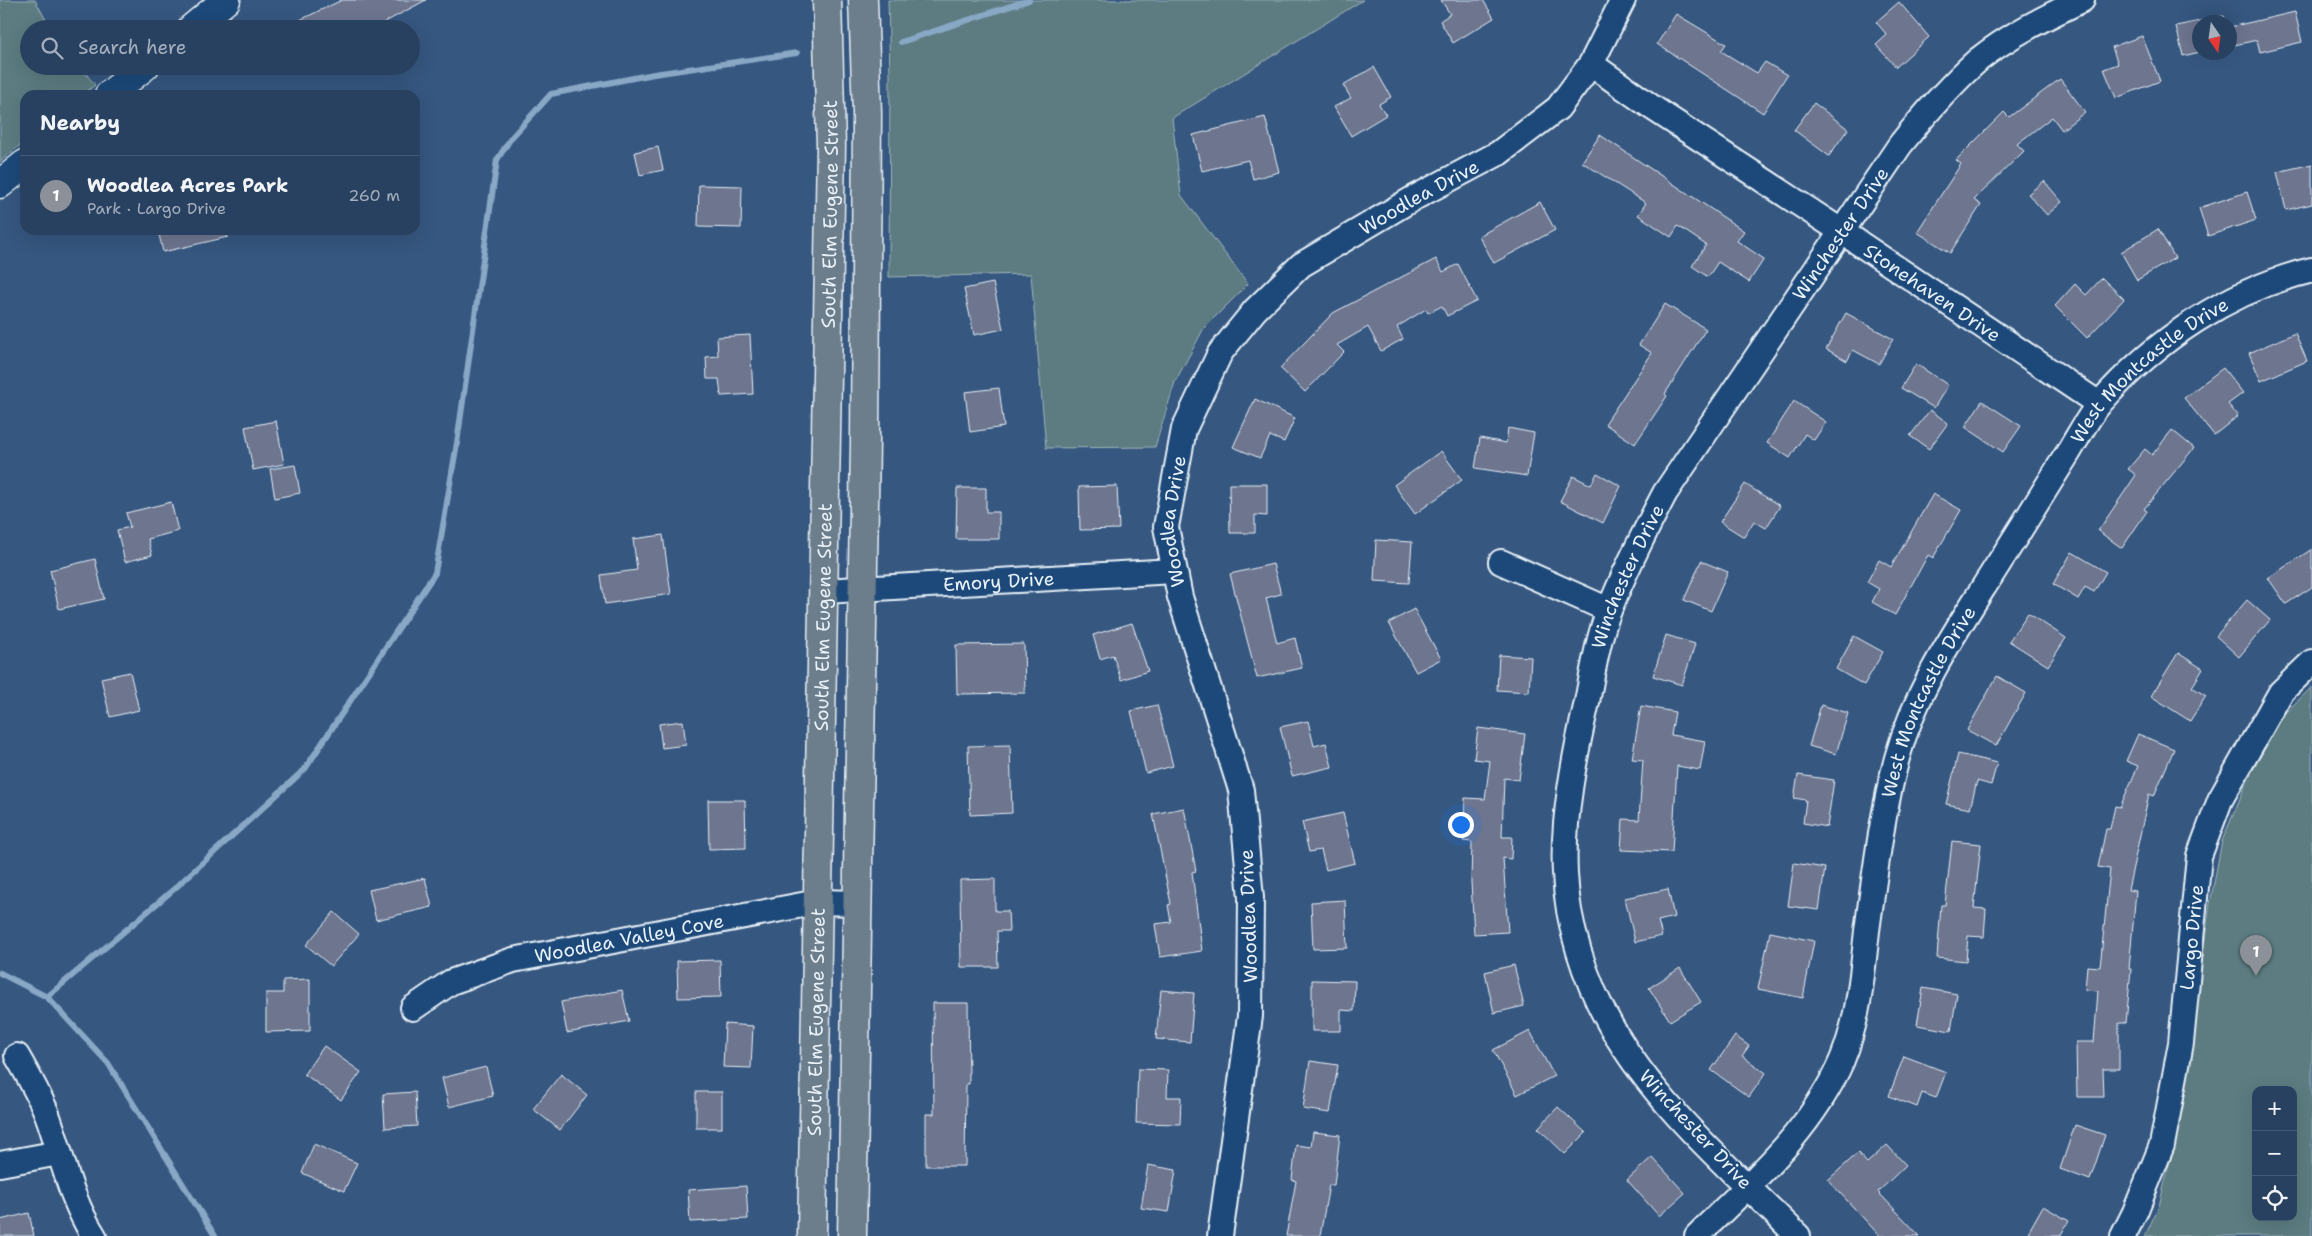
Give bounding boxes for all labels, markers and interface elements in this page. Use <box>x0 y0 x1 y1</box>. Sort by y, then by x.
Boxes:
north arrow <box>2192 15 2237 60</box>
search box <box>20 20 420 75</box>
icon: search <box>38 34 66 62</box>
text: Search here <box>78 35 187 60</box>
street label: South Elm Eugene Street <box>816 100 844 328</box>
text: Nearby <box>40 109 120 137</box>
street label: Woodlea Drive <box>1355 154 1483 241</box>
street label: Winchester Drive <box>1787 162 1895 305</box>
text: Woodlea Acres Park <box>87 173 288 198</box>
text: 1 <box>52 185 60 206</box>
text: 260 m <box>348 185 400 206</box>
text: Park · Largo Drive <box>87 198 226 219</box>
street label: Stonehaven Drive <box>1859 238 2006 348</box>
street label: West Montcastle Drive <box>2065 292 2233 448</box>
street label: Woodlea Drive <box>1154 454 1192 589</box>
street label: Winchester Drive <box>1586 500 1670 651</box>
street label: South Elm Eugene Street <box>809 503 838 731</box>
street label: Emory Drive <box>942 566 1055 597</box>
street label: West Montcastle Drive <box>1876 601 1981 800</box>
your location <box>1448 812 1474 838</box>
street label: Woodlea Drive <box>1234 849 1263 983</box>
street label: Largo Drive <box>2174 883 2209 991</box>
street label: Woodlea Valley Cove <box>532 908 726 969</box>
street label: South Elm Eugene Street <box>802 908 831 1136</box>
pin: 1 <box>2240 935 2272 976</box>
street label: Winchester Drive <box>1633 1064 1758 1195</box>
map controls <box>2252 1086 2297 1221</box>
button: + <box>2252 1086 2297 1131</box>
button: − <box>2252 1131 2297 1176</box>
button: locate <box>2252 1176 2297 1221</box>

